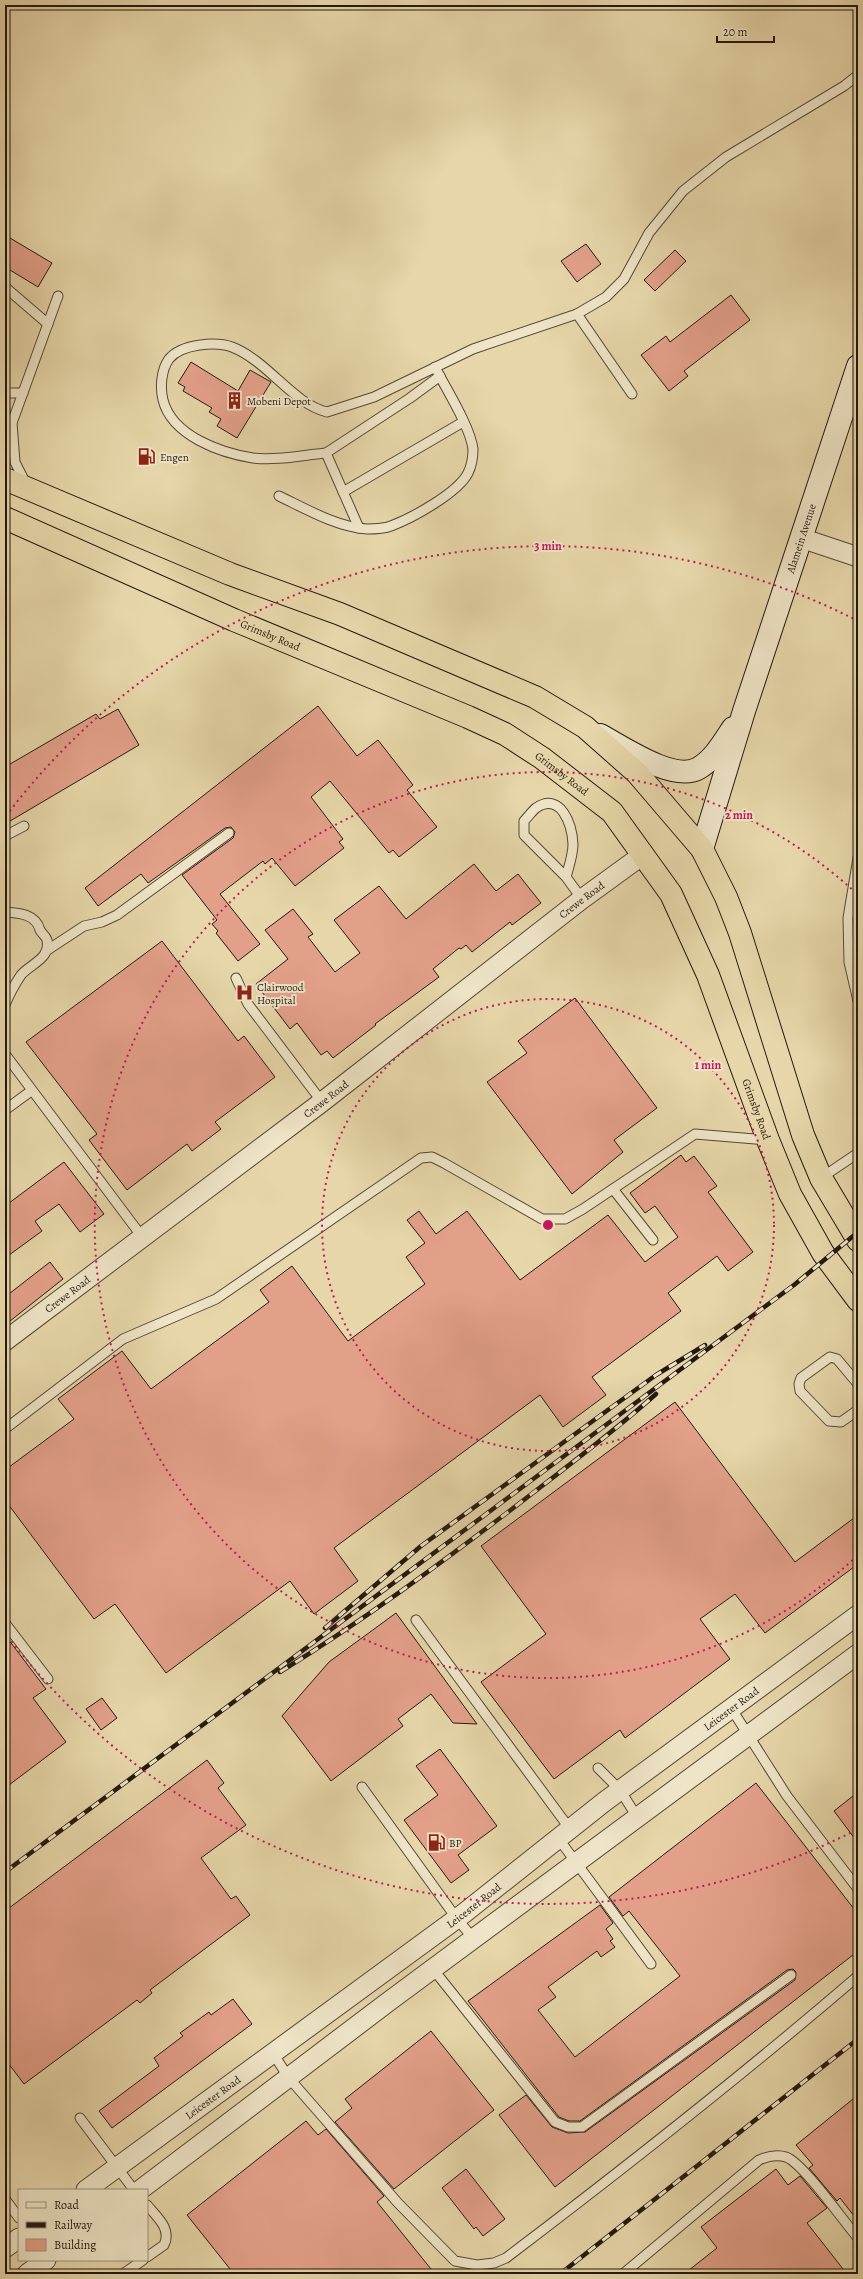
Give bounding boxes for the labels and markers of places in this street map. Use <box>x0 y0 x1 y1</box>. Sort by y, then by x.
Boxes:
building icon: Mobeni Depot <box>224 391 244 411</box>
place label: Mobeni Depot <box>247 394 311 409</box>
fuel station icon: Engen <box>137 447 157 467</box>
place label: Engen <box>160 450 189 465</box>
place label: Clairwood Hospital <box>257 980 304 1008</box>
hospital icon: Clairwood Hospital <box>234 983 254 1003</box>
centre of rings <box>541 1218 555 1232</box>
fuel station icon: BP <box>426 1833 446 1853</box>
place label: BP <box>449 1836 462 1851</box>

